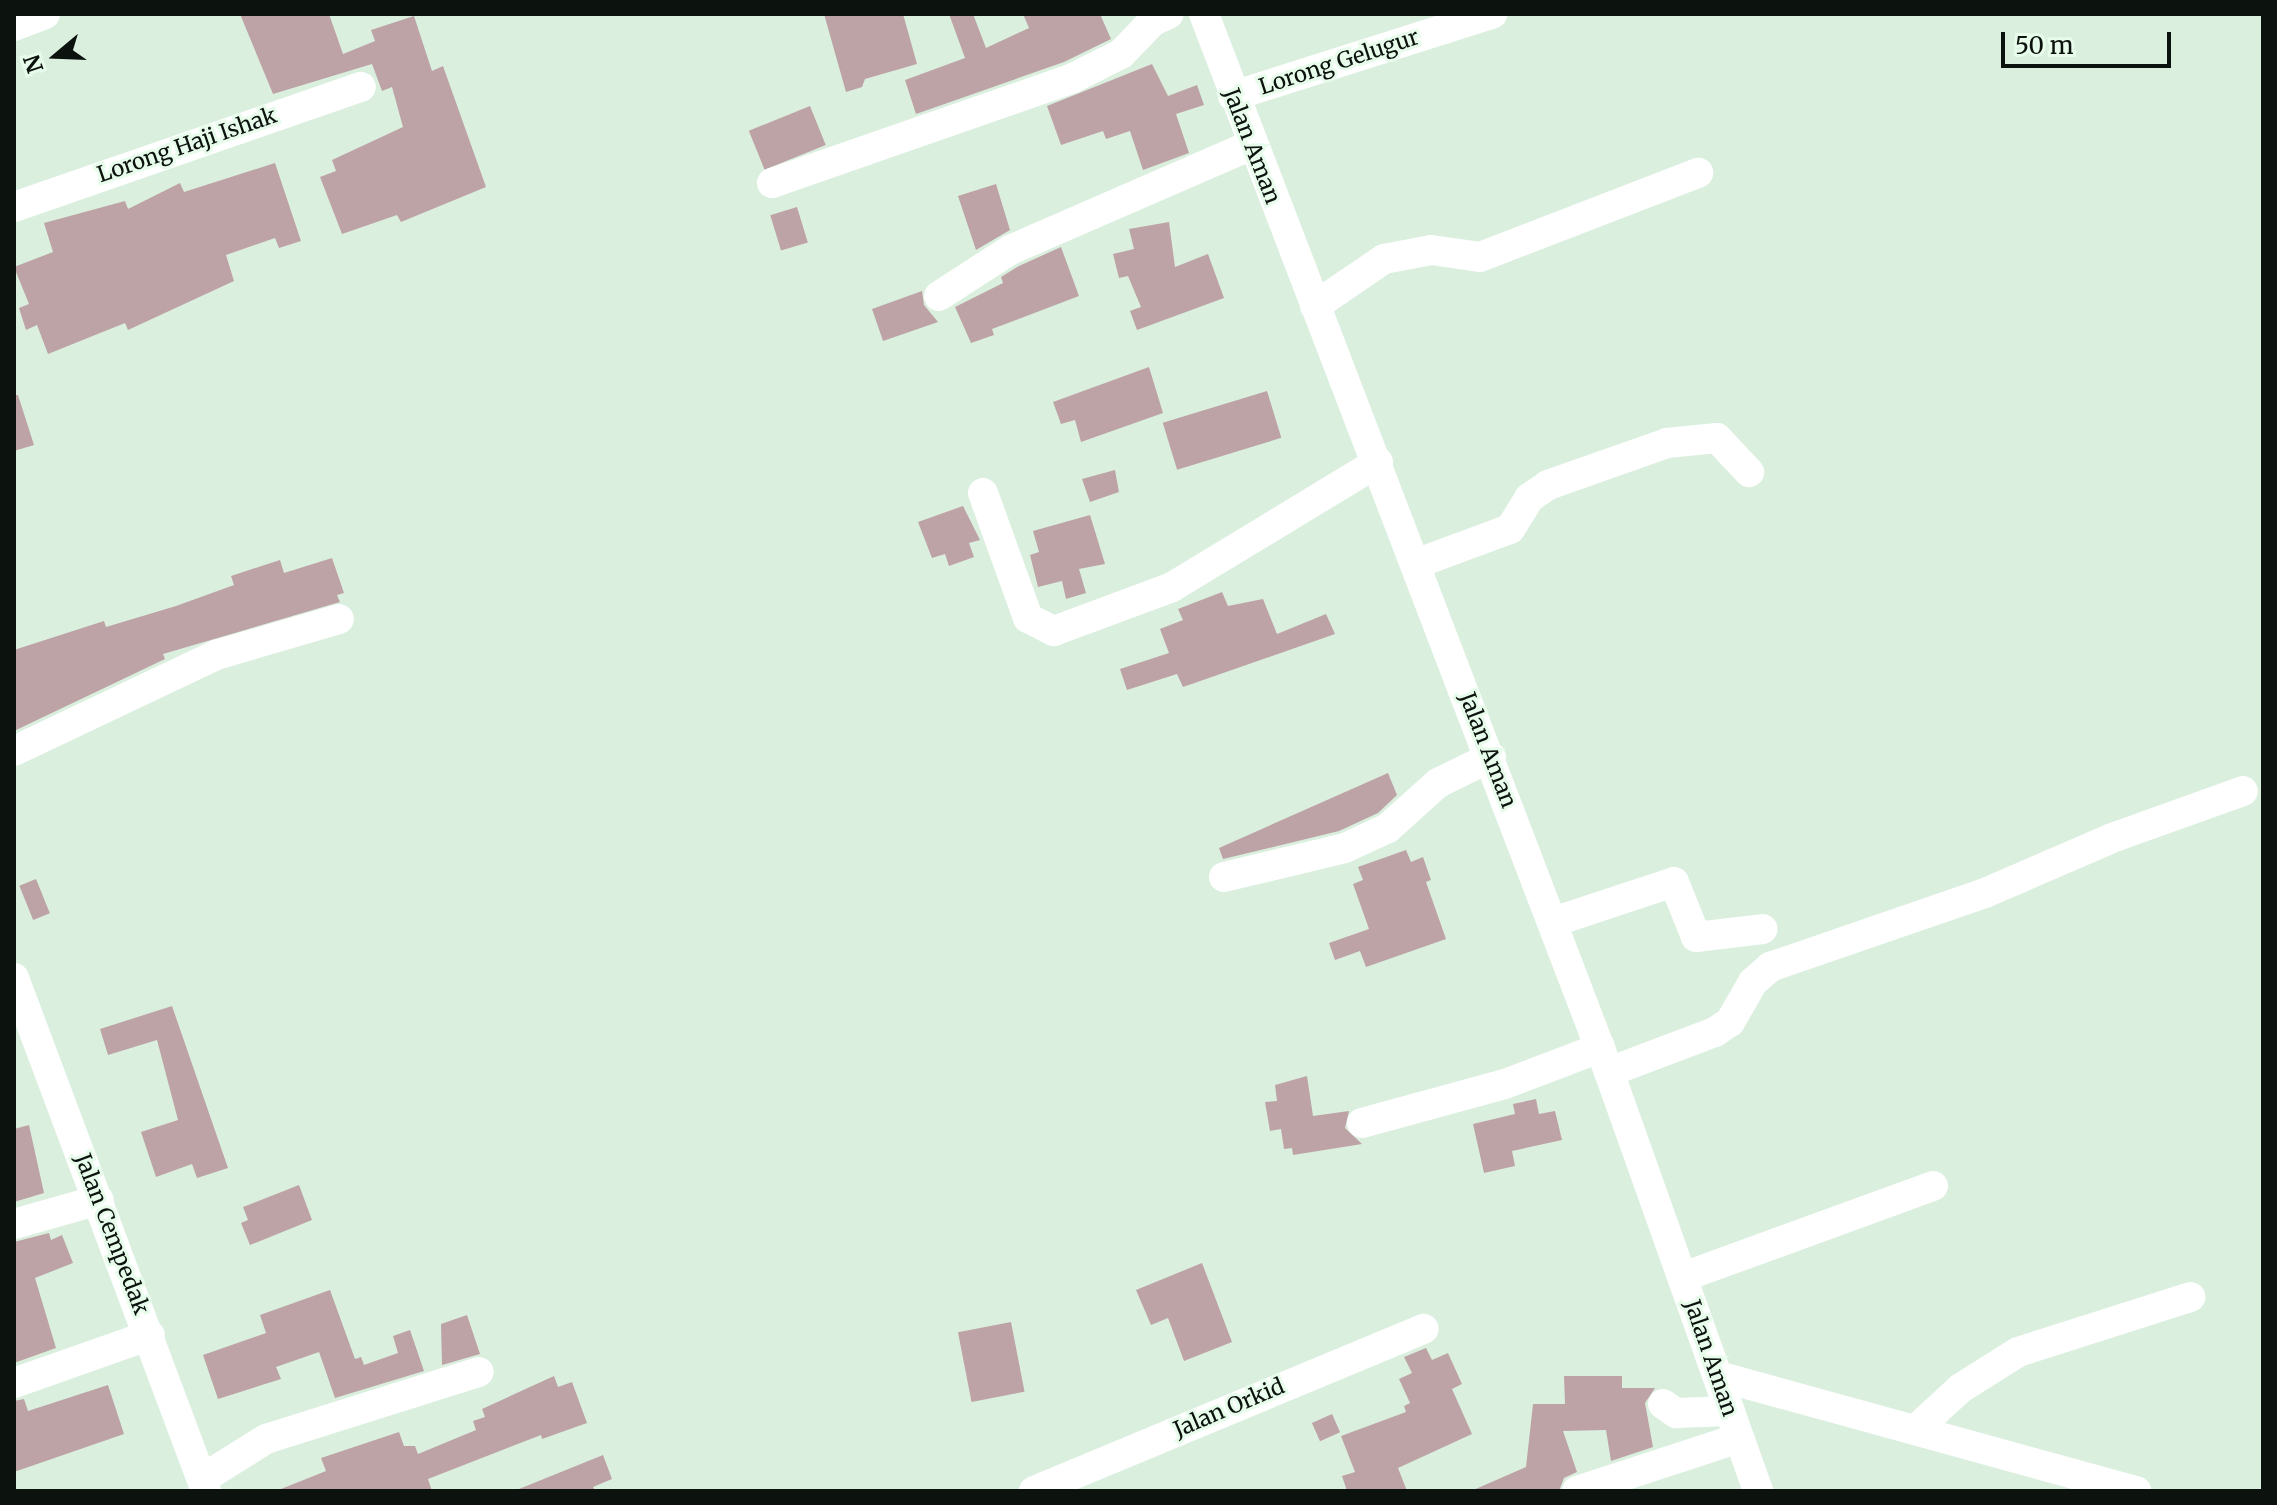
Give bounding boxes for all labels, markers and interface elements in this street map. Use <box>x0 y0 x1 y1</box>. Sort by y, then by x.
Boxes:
north arrow <box>16 16 96 96</box>
scale bar <box>2005 16 2175 66</box>
street label: Lorong Gelugur <box>1256 24 1422 100</box>
text: 50 m <box>2015 30 2074 61</box>
text: N <box>17 51 49 77</box>
street label: Jalan Aman <box>1218 85 1286 207</box>
street label: Lorong Haji Ishak <box>94 102 280 188</box>
street label: Jalan Aman <box>1454 689 1522 811</box>
street label: Jalan Cempedak <box>69 1150 155 1318</box>
street label: Jalan Aman <box>1679 1296 1743 1420</box>
street label: Jalan Orkid <box>1170 1373 1288 1443</box>

